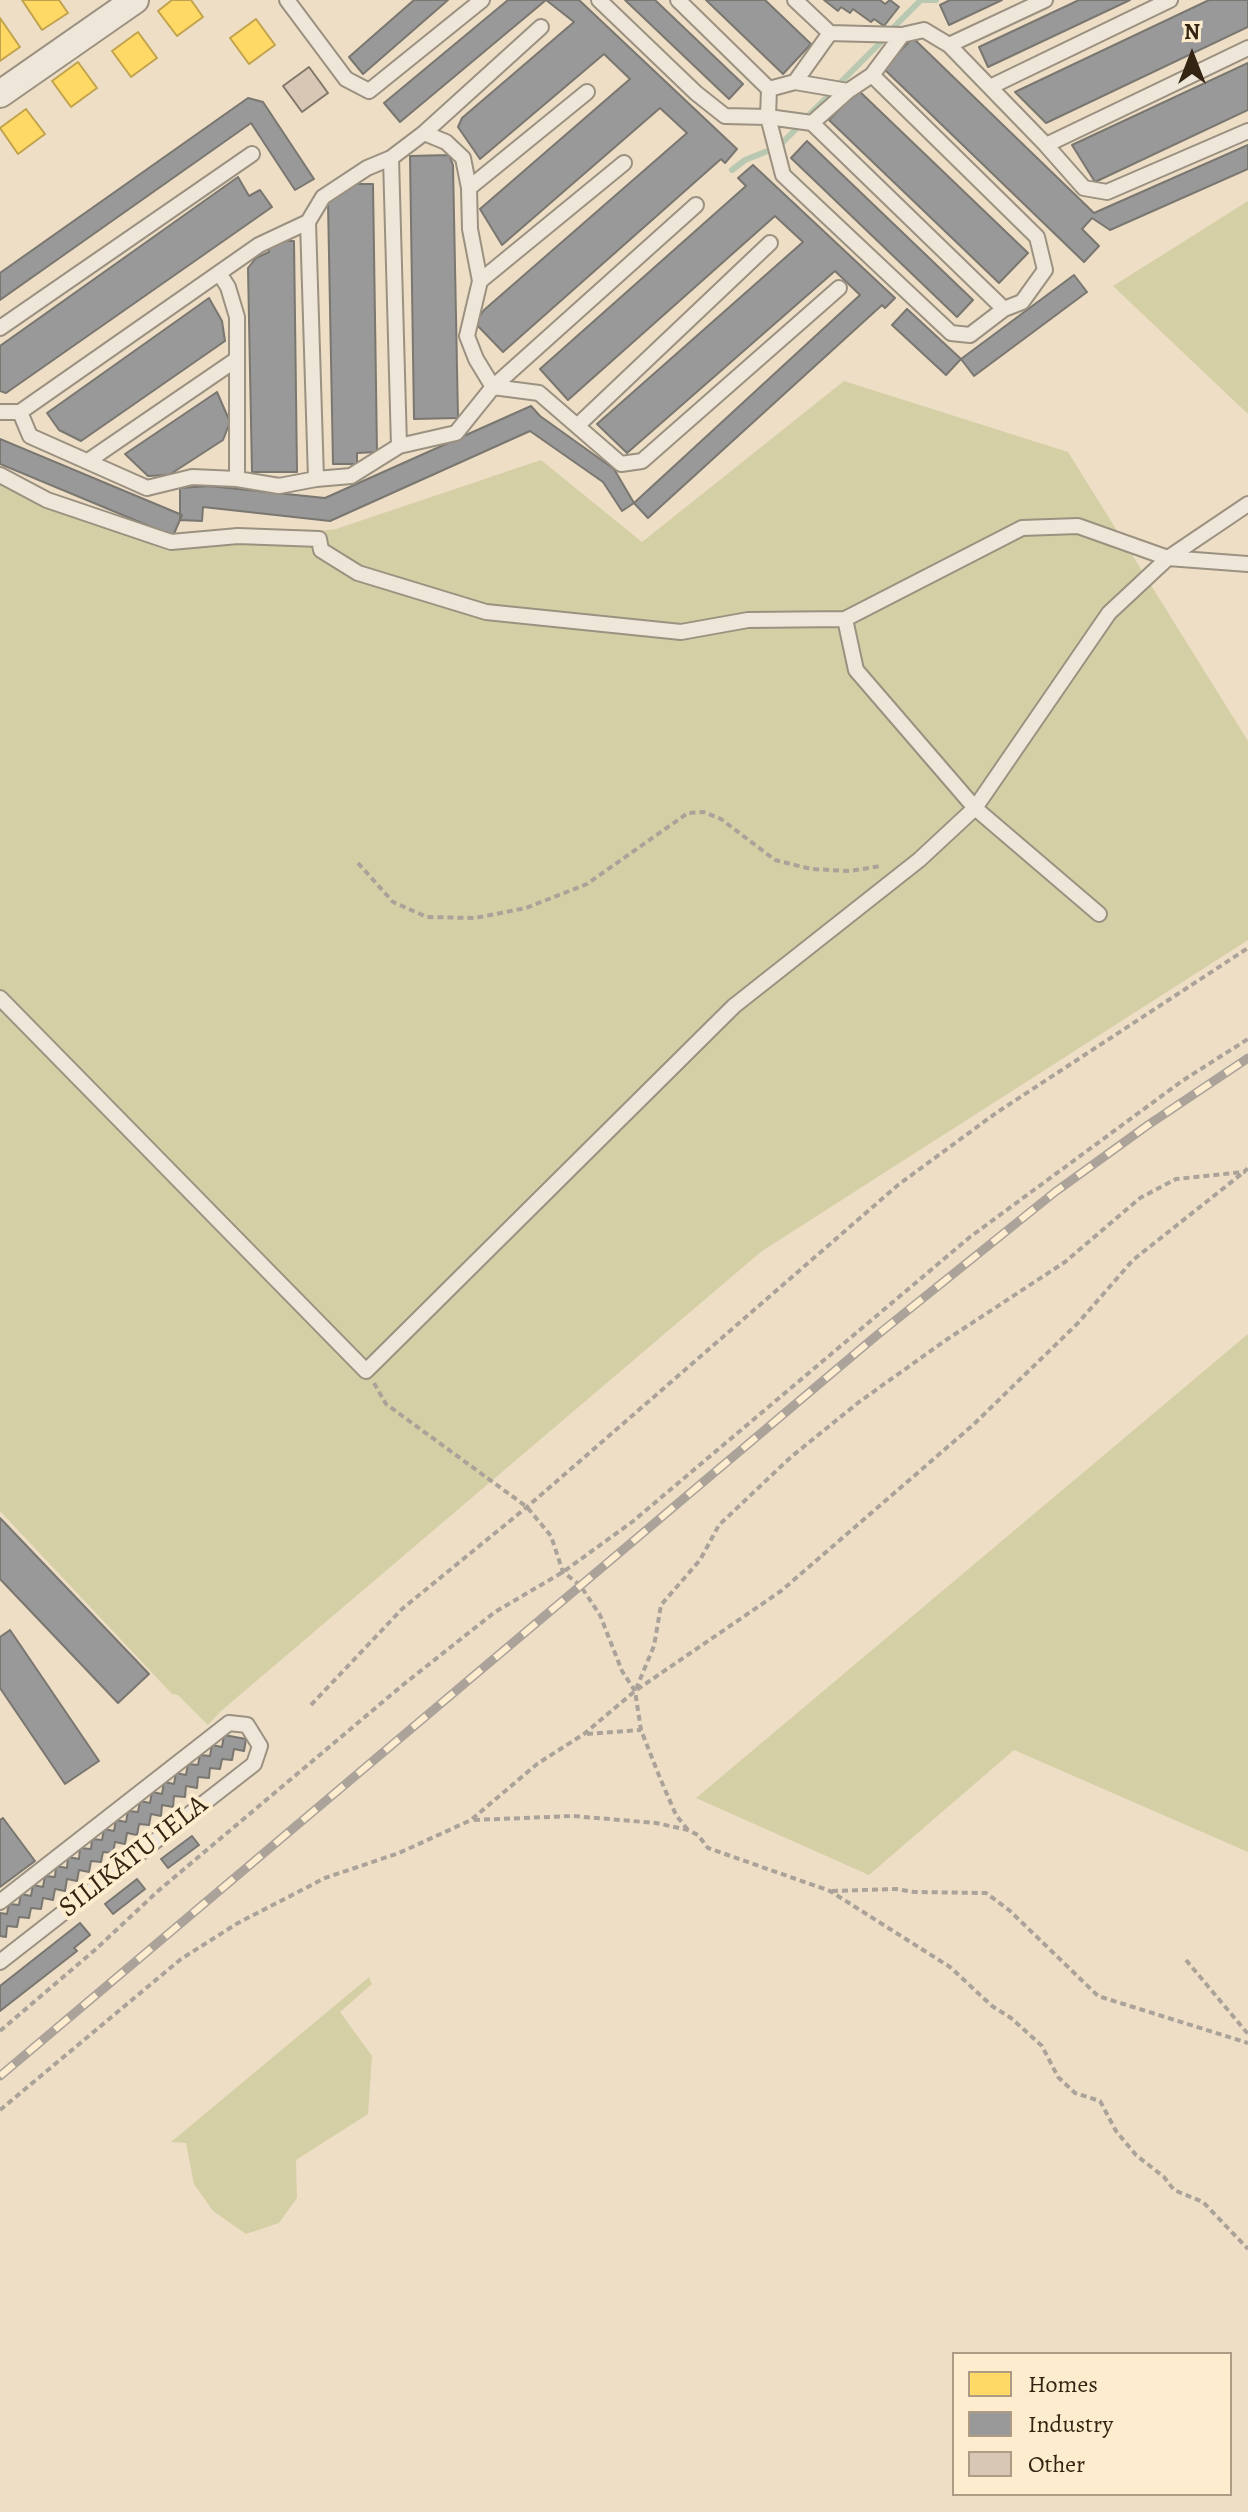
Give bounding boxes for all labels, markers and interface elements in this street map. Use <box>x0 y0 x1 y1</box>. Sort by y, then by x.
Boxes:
north arrow <box>1152 16 1232 96</box>
text: N <box>1184 17 1200 47</box>
street label: SILIKĀTU IELA <box>53 1789 215 1925</box>
legend <box>952 2352 1232 2496</box>
text: Homes <box>1028 2368 1098 2400</box>
text: Industry <box>1028 2408 1113 2440</box>
text: Other <box>1028 2448 1085 2480</box>

